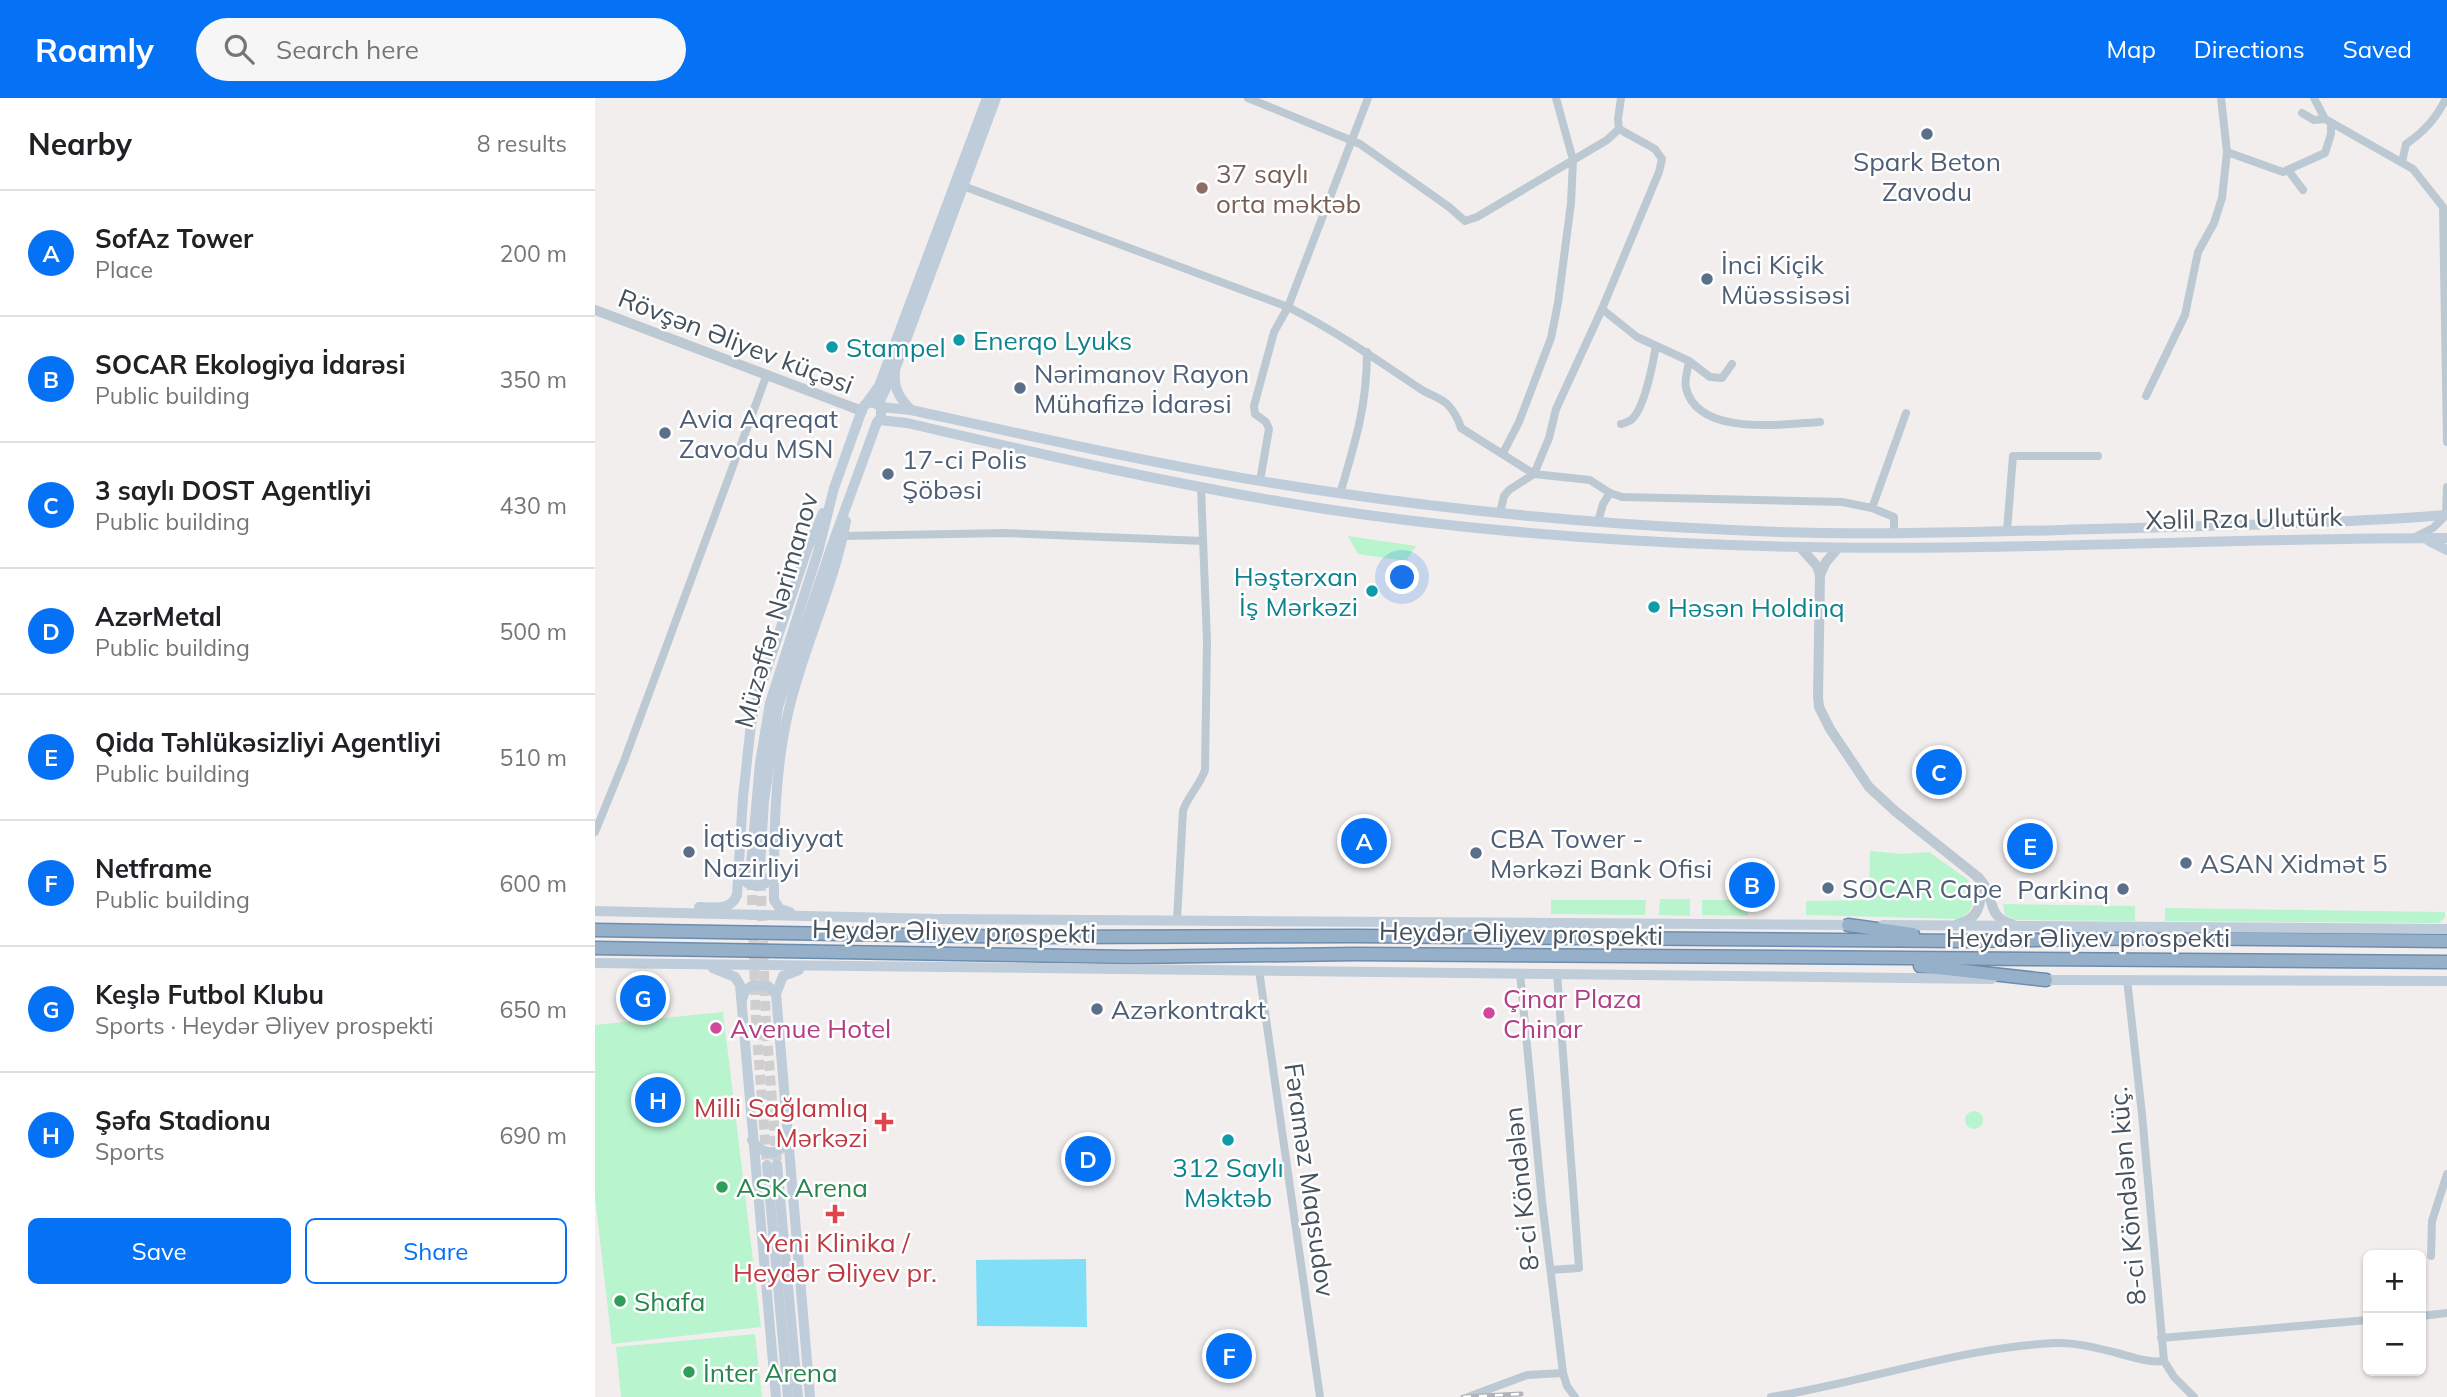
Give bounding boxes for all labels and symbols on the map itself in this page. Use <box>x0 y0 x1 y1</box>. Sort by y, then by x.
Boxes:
marker: Spark Beton Zavodu <box>1919 126 1935 142</box>
place label: Spark Beton Zavodu <box>1853 145 2001 208</box>
place label: 37 saylı orta məktəb <box>1216 157 1361 220</box>
marker: 37 saylı orta məktəb <box>1194 180 1210 196</box>
place label: İnci Kiçik Müəssisəsi <box>1721 248 1851 311</box>
marker: İnci Kiçik Müəssisəsi <box>1699 271 1715 287</box>
street label: Rövşən Əliyev küçəsi <box>614 281 858 401</box>
place label: Enerqo Lyuks <box>973 324 1132 357</box>
place label: Stampel <box>846 331 946 364</box>
marker: Enerqo Lyuks <box>951 332 967 348</box>
marker: Stampel <box>824 339 840 355</box>
place label: Nərimanov Rayon Mühafizə İdarəsi <box>1034 357 1249 420</box>
marker: Nərimanov Rayon Mühafizə İdarəsi <box>1012 380 1028 396</box>
place label: Avia Aqreqat Zavodu MSN <box>679 402 838 465</box>
marker: Avia Aqreqat Zavodu MSN <box>657 425 673 441</box>
place label: 17-ci Polis Şöbəsi <box>902 443 1027 506</box>
marker: 17-ci Polis Şöbəsi <box>880 466 896 482</box>
street label: Müzəffər Nərimanov <box>727 488 825 731</box>
street label: Xəlil Rza Ulutürk <box>2145 500 2343 536</box>
place label: Həştərxan İş Mərkəzi <box>1234 560 1358 623</box>
your location <box>1385 560 1419 594</box>
marker: Həştərxan İş Mərkəzi <box>1364 583 1380 599</box>
place label: Həsən Holdinq <box>1668 591 1845 624</box>
marker: Həsən Holdinq <box>1646 599 1662 615</box>
pin: C <box>1916 746 1962 798</box>
pin: A <box>1341 815 1387 867</box>
pin: E <box>2007 820 2053 872</box>
place label: İqtisadiyyat Nazirliyi <box>703 821 843 884</box>
place label: CBA Tower - Mərkəzi Bank Ofisi <box>1490 822 1712 885</box>
marker: İqtisadiyyat Nazirliyi <box>681 844 697 860</box>
marker: CBA Tower - Mərkəzi Bank Ofisi <box>1468 845 1484 861</box>
place label: ASAN Xidmət 5 <box>2200 847 2387 880</box>
marker: ASAN Xidmət 5 <box>2178 855 2194 871</box>
pin: B <box>1729 859 1775 911</box>
place label: SOCAR Cape <box>1842 872 2002 905</box>
place label: Parkinq <box>2017 873 2109 906</box>
marker: SOCAR Cape <box>1820 880 1836 896</box>
marker: Parkinq <box>2115 881 2131 897</box>
street label: Heydər Əliyev prospekti <box>812 912 1096 950</box>
street label: Heydər Əliyev prospekti <box>1379 914 1663 952</box>
street label: Heydər Əliyev prospekti <box>1946 921 2230 954</box>
pin: G <box>620 972 666 1024</box>
place label: Çinar Plaza Chinar <box>1503 982 1642 1045</box>
place label: Azərkontrakt <box>1111 993 1266 1026</box>
marker: Azərkontrakt <box>1089 1001 1105 1017</box>
marker: Çinar Plaza Chinar <box>1481 1005 1497 1021</box>
place label: Avenue Hotel <box>730 1012 891 1045</box>
marker: Avenue Hotel <box>708 1020 724 1036</box>
street label: Fəraməz Maqsudov <box>1277 1061 1343 1299</box>
pin: H <box>635 1074 681 1126</box>
street label: 8-ci Köndələn küç. <box>2101 1086 2153 1306</box>
place label: Milli Sağlamlıq Mərkəzi <box>694 1091 868 1154</box>
street label: 8-ci Köndələn <box>1496 1105 1546 1273</box>
marker: Milli Sağlamlıq Mərkəzi <box>874 1112 894 1132</box>
marker: 312 Saylı Məktəb <box>1220 1132 1236 1148</box>
pin: D <box>1065 1133 1111 1185</box>
place label: 312 Saylı Məktəb <box>1172 1151 1284 1214</box>
place label: ASK Arena <box>736 1171 868 1204</box>
marker: ASK Arena <box>714 1179 730 1195</box>
marker: Yeni Klinika / Heydər Əliyev pr. <box>825 1204 845 1224</box>
place label: Yeni Klinika / Heydər Əliyev pr. <box>733 1226 937 1289</box>
place label: Shafa <box>634 1285 705 1318</box>
marker: Shafa <box>612 1293 628 1309</box>
pin: F <box>1206 1330 1252 1382</box>
place label: İnter Arena <box>703 1356 838 1389</box>
marker: İnter Arena <box>681 1364 697 1380</box>

